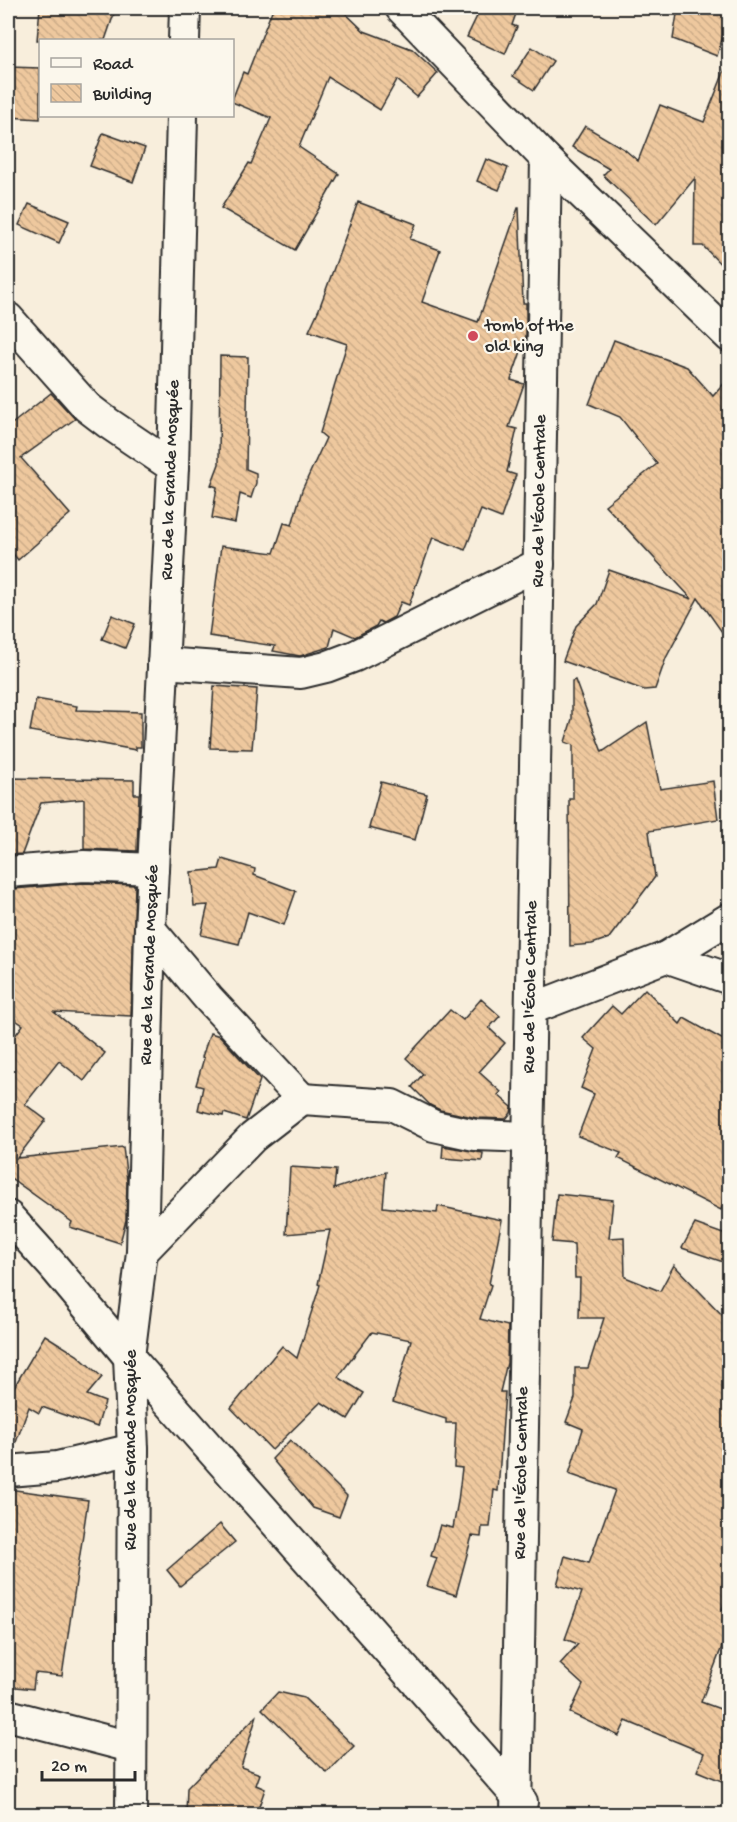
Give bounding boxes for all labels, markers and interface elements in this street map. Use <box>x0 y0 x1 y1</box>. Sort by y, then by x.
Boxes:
legend <box>39 39 234 117</box>
text: Road <box>93 55 134 76</box>
text: Building <box>92 85 152 106</box>
place label: tomb of the old king <box>484 316 574 358</box>
marker: tomb of the old king <box>466 329 480 343</box>
street label: Rue de la Grande Mosquée <box>157 379 185 580</box>
street label: Rue de l'École Centrale <box>528 414 552 588</box>
street label: Rue de la Grande Mosquée <box>136 864 164 1065</box>
street label: Rue de l'École Centrale <box>519 900 543 1074</box>
street label: Rue de la Grande Mosquée <box>121 1349 142 1550</box>
street label: Rue de l'École Centrale <box>510 1386 534 1560</box>
scale bar <box>42 1744 135 1782</box>
text: 20 m <box>51 1757 87 1778</box>

